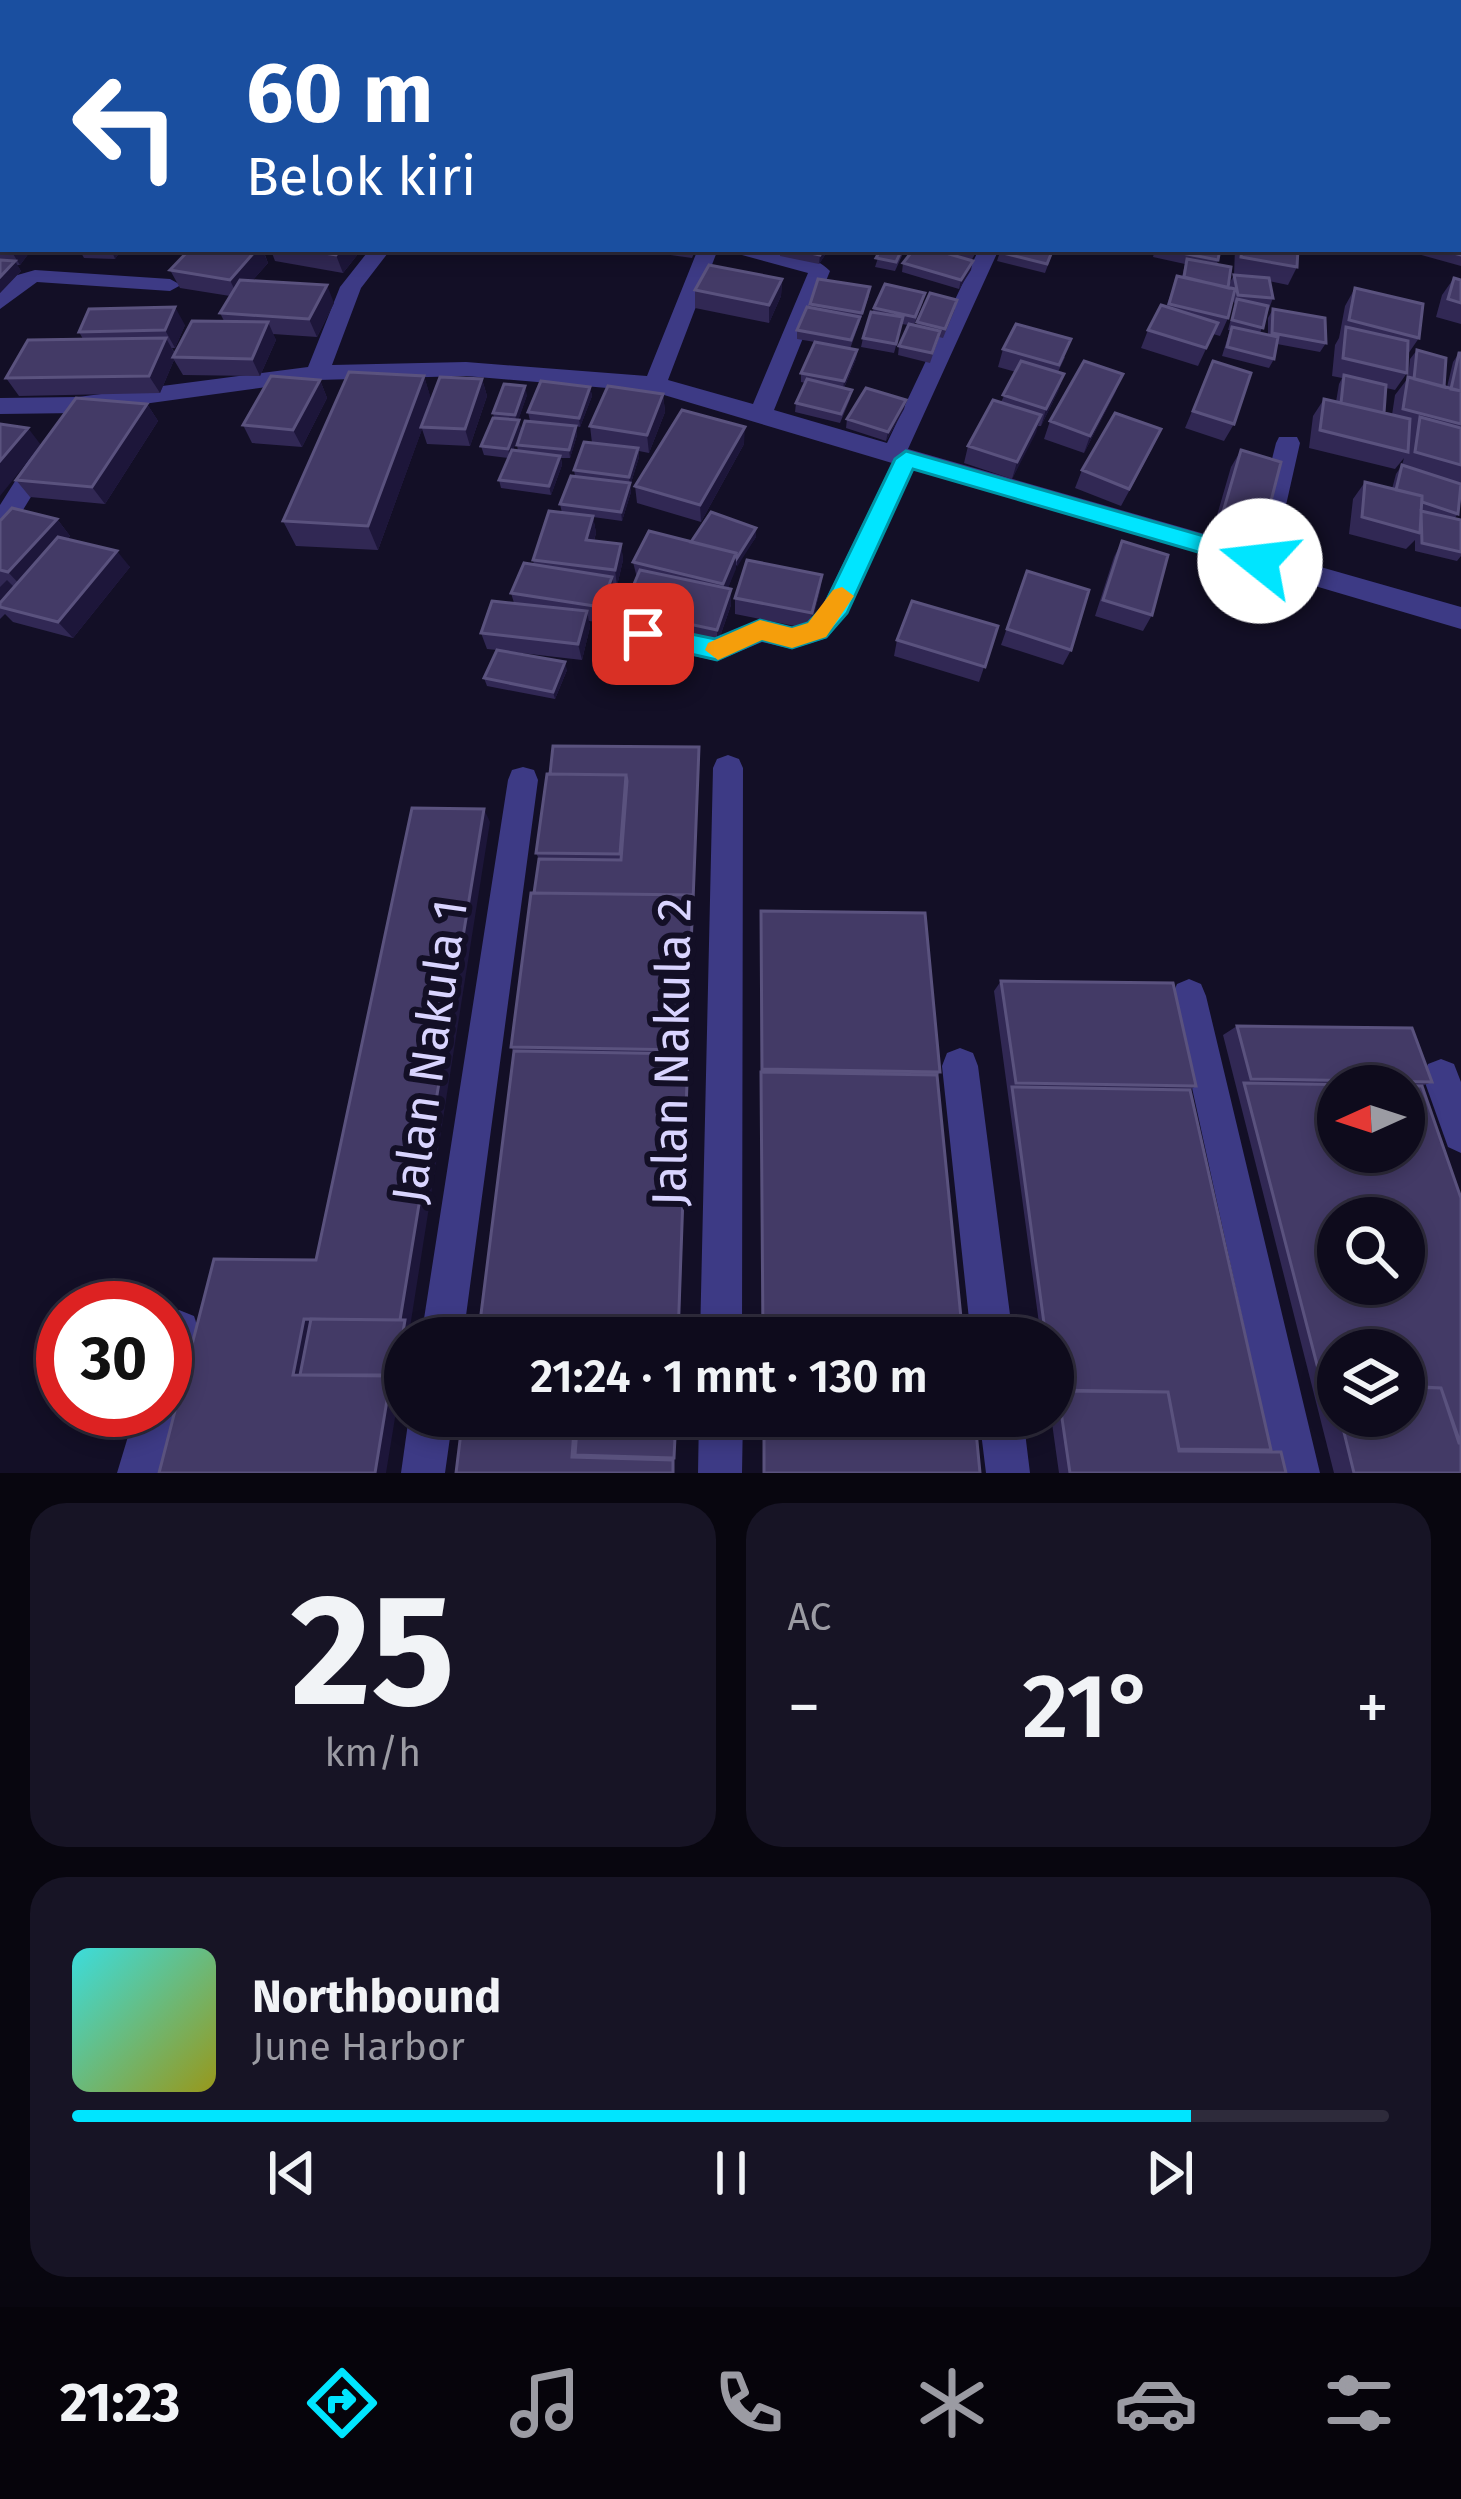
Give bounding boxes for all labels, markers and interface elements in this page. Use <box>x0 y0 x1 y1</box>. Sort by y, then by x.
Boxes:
text: 60 m <box>246 43 433 144</box>
icon: left <box>48 48 204 204</box>
text: Belok kiri <box>246 145 476 209</box>
position arrow <box>1197 498 1323 624</box>
pin <box>592 583 694 685</box>
icon: arrive <box>610 601 676 667</box>
street label: Jalan Nakula 1 <box>380 896 480 1206</box>
street label: Jalan Nakula 2 <box>640 897 704 1207</box>
north arrow <box>1317 1065 1425 1173</box>
map controls <box>1317 1065 1425 1437</box>
button: search <box>1317 1197 1425 1305</box>
speed limit sign: 30 <box>36 1281 192 1437</box>
button: layers <box>1317 1329 1425 1437</box>
text: 21:24 · 1 mnt · 130 m <box>530 1350 928 1404</box>
text: 25 <box>291 1558 455 1745</box>
text: AC <box>788 1594 831 1640</box>
text: 21° <box>1022 1653 1154 1761</box>
text: − <box>788 1668 821 1747</box>
text: + <box>1356 1668 1389 1747</box>
text: km/h <box>324 1730 421 1776</box>
text: Northbound <box>252 1970 501 2024</box>
text: June Harbor <box>252 2024 465 2070</box>
icon: previous <box>259 2140 325 2206</box>
icon: pause <box>698 2140 764 2206</box>
icon: next <box>1137 2140 1203 2206</box>
icon: directions <box>300 2361 384 2445</box>
icon: music <box>503 2361 587 2445</box>
icon: phone <box>707 2361 791 2445</box>
icon: climate <box>910 2361 994 2445</box>
icon: car <box>1114 2361 1198 2445</box>
icon: filters <box>1317 2361 1401 2445</box>
text: 21:23 <box>60 2371 180 2435</box>

